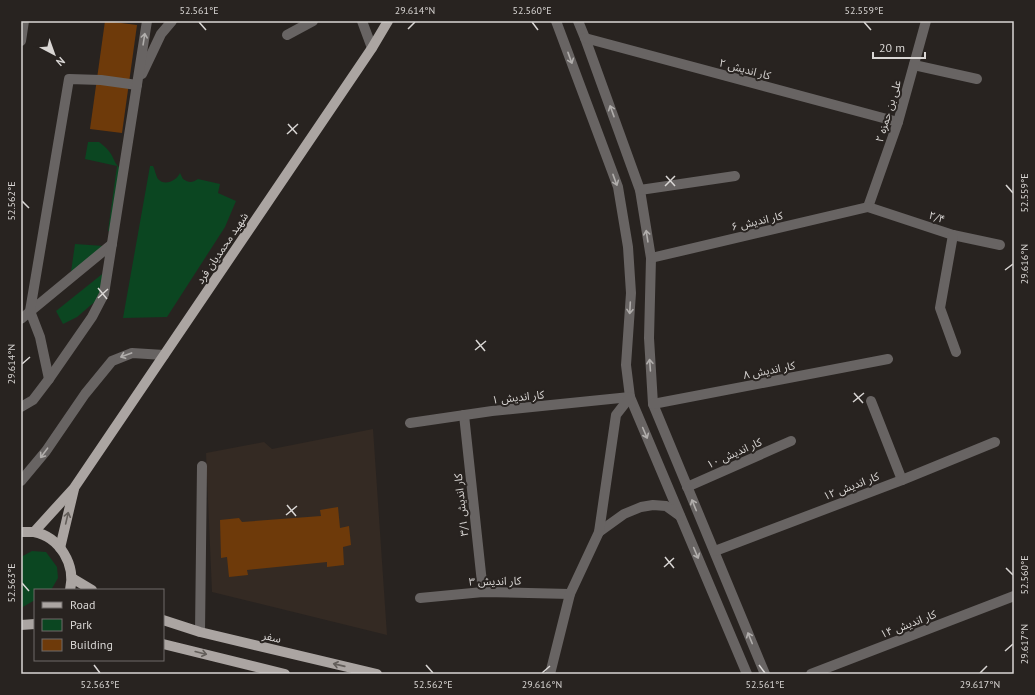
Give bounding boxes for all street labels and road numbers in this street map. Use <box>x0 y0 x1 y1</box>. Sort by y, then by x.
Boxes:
street label: ۲ کار اندیش <box>718 55 773 83</box>
street label: ۲ علی بن حمزه <box>872 78 904 144</box>
street label: ۶ کار اندیش <box>730 208 785 234</box>
street label: ۲/۴ <box>927 208 947 226</box>
street label: شهید محمدیان فرد <box>193 209 251 286</box>
street label: ۸ کار اندیش <box>742 358 797 382</box>
street label: ۱ کار اندیش <box>491 387 545 407</box>
street label: ۱۰ کار اندیش <box>704 434 764 471</box>
street label: ۱۲ کار اندیش <box>821 469 881 503</box>
street label: ۳/۱ کار اندیش <box>451 473 471 537</box>
street label: ۳ کار اندیش <box>469 574 522 589</box>
street label: ۱۴ کار اندیش <box>878 607 938 641</box>
street label: سفر <box>260 628 283 646</box>

